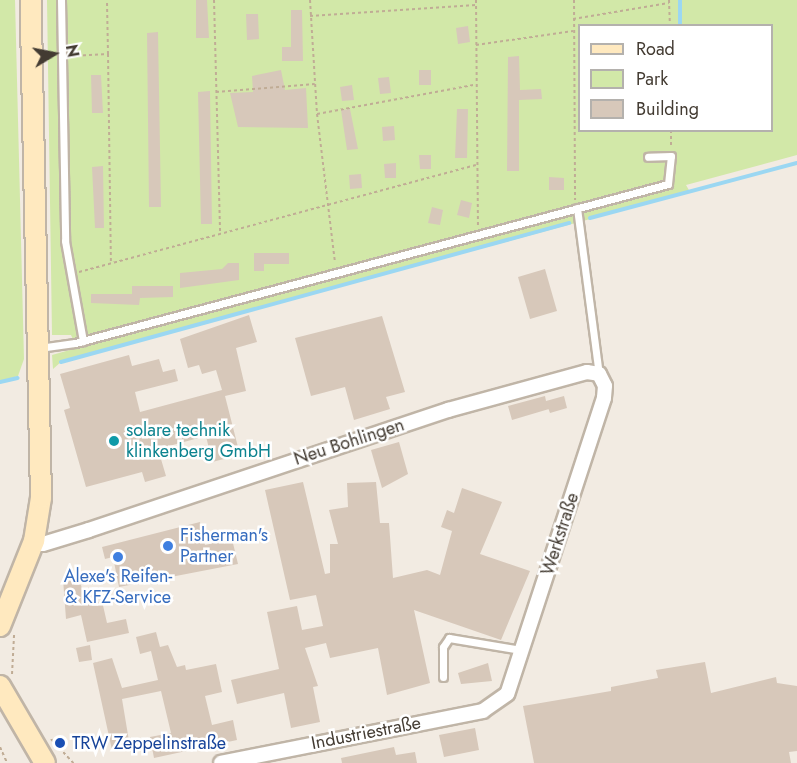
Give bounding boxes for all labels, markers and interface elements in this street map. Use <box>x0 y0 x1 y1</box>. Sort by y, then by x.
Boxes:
north arrow <box>24 24 84 84</box>
legend <box>578 24 773 132</box>
text: Road <box>636 36 675 62</box>
text: N <box>60 43 85 59</box>
text: Park <box>636 66 668 92</box>
text: Building <box>636 96 699 122</box>
street label: Neu Bohlingen <box>291 414 407 470</box>
place label: solare technik klinkenberg GmbH <box>126 420 271 462</box>
marker: solare technik klinkenberg GmbH <box>107 434 121 448</box>
street label: Werkstraße <box>537 490 583 578</box>
place label: Fisherman's Partner <box>180 525 268 568</box>
marker: Fisherman's Partner <box>161 539 175 553</box>
marker: Alexe's Reifen- & KFZ-Service <box>111 550 125 564</box>
place label: Alexe's Reifen- & KFZ-Service <box>64 566 172 608</box>
street label: Industriestraße <box>309 712 423 754</box>
place label: TRW Zeppelinstraße <box>72 732 226 754</box>
marker: TRW Zeppelinstraße <box>53 736 67 750</box>

